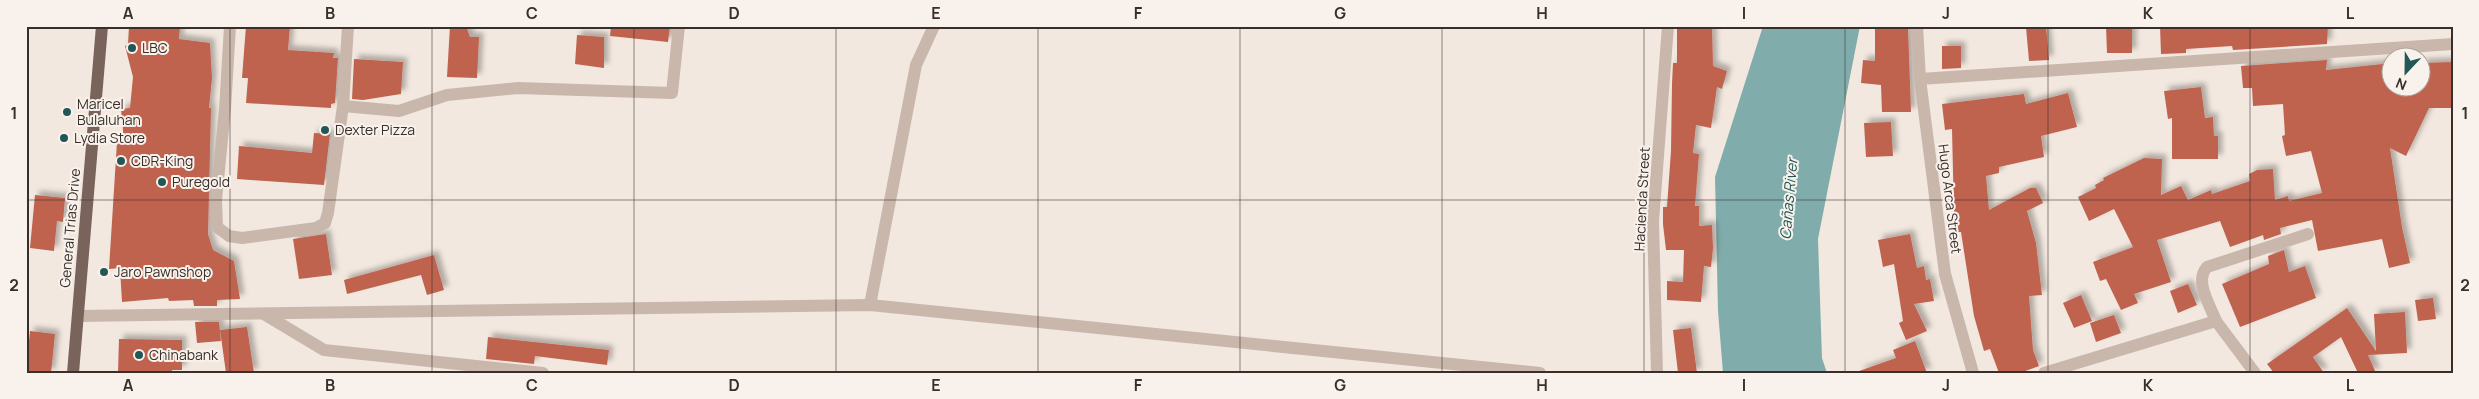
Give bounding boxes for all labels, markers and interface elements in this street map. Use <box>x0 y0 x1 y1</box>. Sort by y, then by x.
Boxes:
text: A <box>123 2 134 24</box>
text: B <box>325 2 335 24</box>
text: C <box>526 2 538 24</box>
text: D <box>728 2 740 24</box>
text: E <box>931 2 941 24</box>
text: F <box>1134 2 1143 24</box>
text: G <box>1334 2 1346 24</box>
text: H <box>1536 2 1548 24</box>
text: I <box>1742 2 1746 24</box>
text: J <box>1942 2 1950 24</box>
text: K <box>2143 2 2154 24</box>
text: L <box>2346 2 2355 24</box>
place label: LBC <box>142 38 168 57</box>
marker: LBC <box>126 42 138 54</box>
north arrow <box>2382 48 2432 98</box>
text: N <box>2393 74 2409 95</box>
place label: Maricel Bulaluhan <box>77 94 141 129</box>
text: 1 <box>10 102 18 124</box>
text: 1 <box>2461 102 2469 124</box>
marker: Maricel Bulaluhan <box>61 106 73 118</box>
place label: Dexter Pizza <box>335 120 415 139</box>
marker: Dexter Pizza <box>319 124 331 136</box>
place label: Lydia Store <box>74 128 145 147</box>
marker: Lydia Store <box>58 132 70 144</box>
street label: Hugo Arca Street <box>1934 143 1967 255</box>
street label: Hacienda Street <box>1629 146 1654 252</box>
place label: CDR-King <box>131 151 193 170</box>
marker: CDR-King <box>115 155 127 167</box>
water label: Cañas River <box>1774 155 1803 241</box>
street label: General Trias Drive <box>55 168 84 288</box>
place label: Puregold <box>172 172 230 191</box>
marker: Puregold <box>156 176 168 188</box>
place label: Jaro Pawnshop <box>114 262 211 281</box>
marker: Jaro Pawnshop <box>98 266 110 278</box>
text: 2 <box>9 274 19 296</box>
text: 2 <box>2460 274 2470 296</box>
place label: Chinabank <box>149 345 219 364</box>
marker: Chinabank <box>133 349 145 361</box>
text: A <box>123 374 134 396</box>
text: B <box>325 374 335 396</box>
text: C <box>526 374 538 396</box>
text: D <box>728 374 740 396</box>
text: E <box>931 374 941 396</box>
text: F <box>1134 374 1143 396</box>
text: G <box>1334 374 1346 396</box>
text: H <box>1536 374 1548 396</box>
text: I <box>1742 374 1746 396</box>
text: J <box>1942 374 1950 396</box>
text: K <box>2143 374 2154 396</box>
text: L <box>2346 374 2355 396</box>

